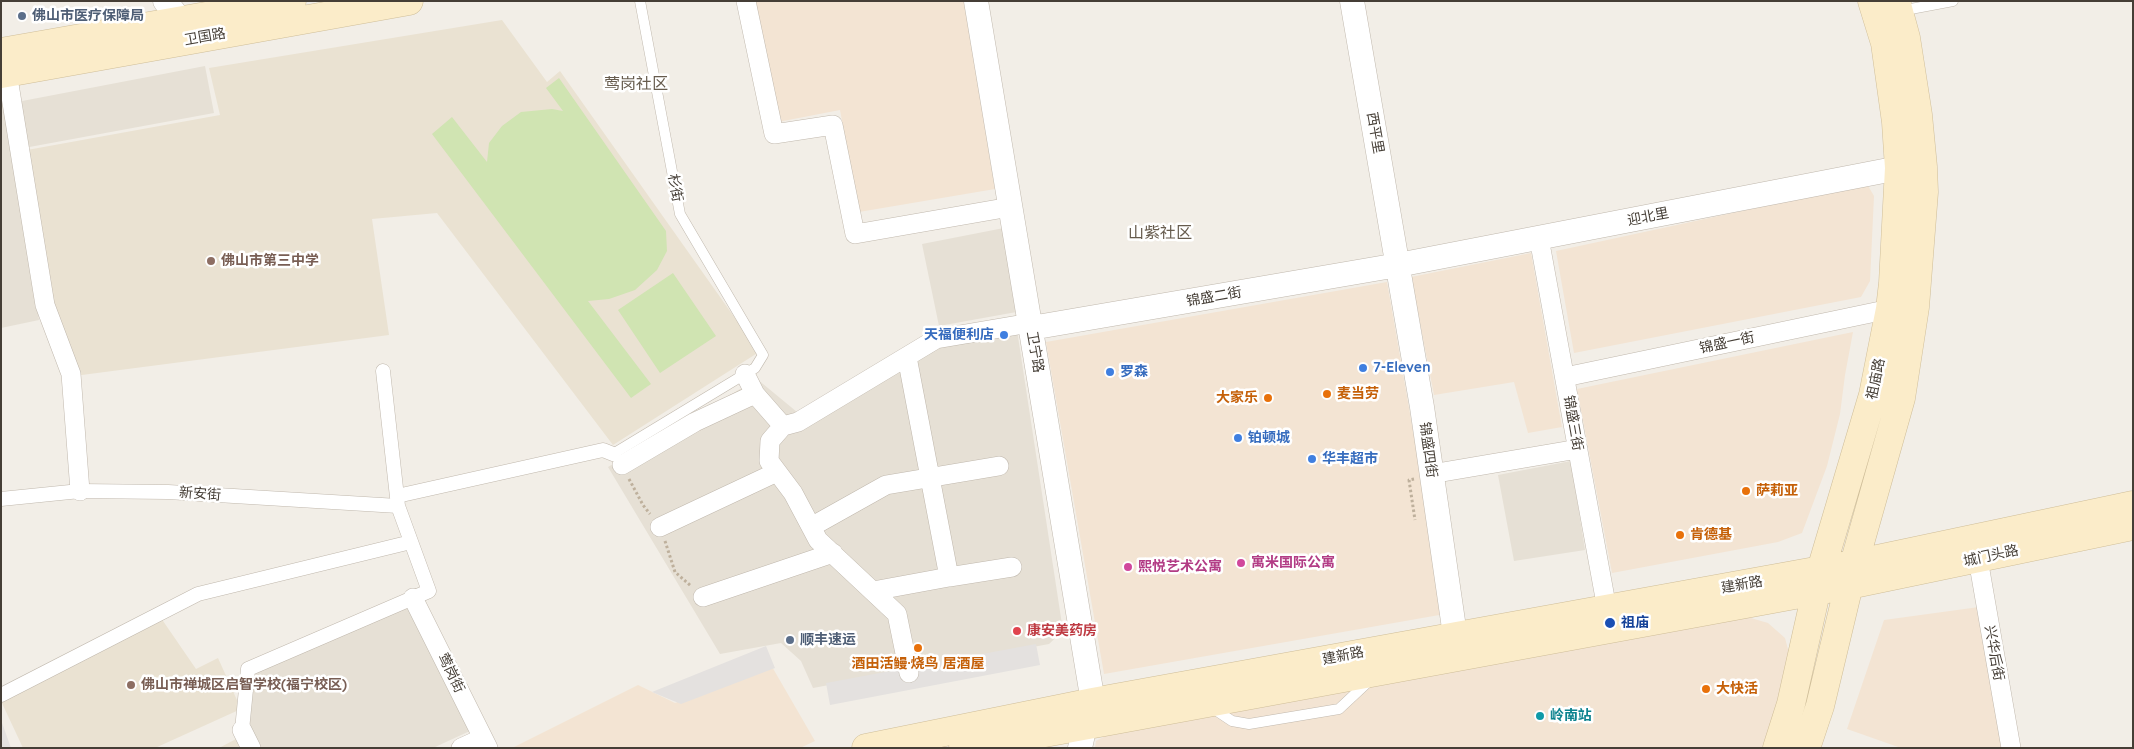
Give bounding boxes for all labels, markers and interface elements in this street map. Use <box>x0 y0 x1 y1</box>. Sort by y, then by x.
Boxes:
place label: 佛山市医疗保障局 <box>32 8 144 24</box>
marker: 佛山市医疗保障局 <box>16 10 28 22</box>
street label: 卫国路 <box>183 25 227 49</box>
district label: 莺岗社区 <box>604 74 668 94</box>
street label: 西平里 <box>1363 111 1387 155</box>
street label: 杉街 <box>664 173 686 203</box>
street label: 迎北里 <box>1626 205 1670 229</box>
district label: 山紫社区 <box>1128 223 1192 243</box>
place label: 佛山市第三中学 <box>221 253 319 269</box>
marker: 佛山市第三中学 <box>205 255 217 267</box>
street label: 锦盛二街 <box>1185 284 1243 310</box>
place label: 天福便利店 <box>924 327 994 343</box>
marker: 天福便利店 <box>998 329 1010 341</box>
street label: 锦盛一街 <box>1698 329 1756 357</box>
street label: 卫宁路 <box>1023 330 1047 374</box>
street label: 祖庙路 <box>1863 357 1889 401</box>
place label: 7-Eleven <box>1373 360 1430 376</box>
marker: 7-Eleven <box>1357 362 1369 374</box>
place label: 罗森 <box>1120 364 1148 380</box>
marker: 罗森 <box>1104 366 1116 378</box>
place label: 麦当劳 <box>1337 386 1379 402</box>
marker: 麦当劳 <box>1321 388 1333 400</box>
place label: 大家乐 <box>1216 390 1258 406</box>
marker: 大家乐 <box>1262 392 1274 404</box>
street label: 锦盛三街 <box>1560 394 1586 452</box>
street label: 锦盛四街 <box>1416 421 1440 479</box>
place label: 铂顿城 <box>1248 430 1290 446</box>
marker: 铂顿城 <box>1232 432 1244 444</box>
place label: 华丰超市 <box>1322 451 1378 467</box>
marker: 华丰超市 <box>1306 453 1318 465</box>
place label: 萨莉亚 <box>1756 483 1798 499</box>
street label: 新安街 <box>178 484 222 504</box>
marker: 萨莉亚 <box>1740 485 1752 497</box>
place label: 肯德基 <box>1690 527 1732 543</box>
marker: 肯德基 <box>1674 529 1686 541</box>
street label: 城门头路 <box>1962 542 2020 570</box>
place label: 寓米国际公寓 <box>1251 555 1335 571</box>
marker: 寓米国际公寓 <box>1235 557 1247 569</box>
place label: 熙悦艺术公寓 <box>1138 559 1222 575</box>
marker: 熙悦艺术公寓 <box>1122 561 1134 573</box>
street label: 建新路 <box>1720 573 1764 597</box>
place label: 祖庙 <box>1621 615 1649 631</box>
marker: 祖庙 <box>1603 616 1617 630</box>
place label: 康安美药房 <box>1027 623 1097 639</box>
street label: 兴华后街 <box>1981 624 2007 682</box>
marker: 康安美药房 <box>1011 625 1023 637</box>
place label: 顺丰速运 <box>800 632 856 648</box>
marker: 顺丰速运 <box>784 634 796 646</box>
marker: 酒田活鳗·烧鸟 居酒屋 <box>912 642 924 654</box>
street label: 建新路 <box>1321 644 1365 668</box>
street label: 莺岗街 <box>434 650 468 696</box>
place label: 酒田活鳗·烧鸟 居酒屋 <box>851 656 985 672</box>
place label: 佛山市禅城区启智学校(福宁校区) <box>141 677 347 693</box>
marker: 佛山市禅城区启智学校(福宁校区) <box>125 679 137 691</box>
place label: 大快活 <box>1716 681 1758 697</box>
marker: 大快活 <box>1700 683 1712 695</box>
place label: 岭南站 <box>1550 708 1592 724</box>
marker: 岭南站 <box>1534 710 1546 722</box>

